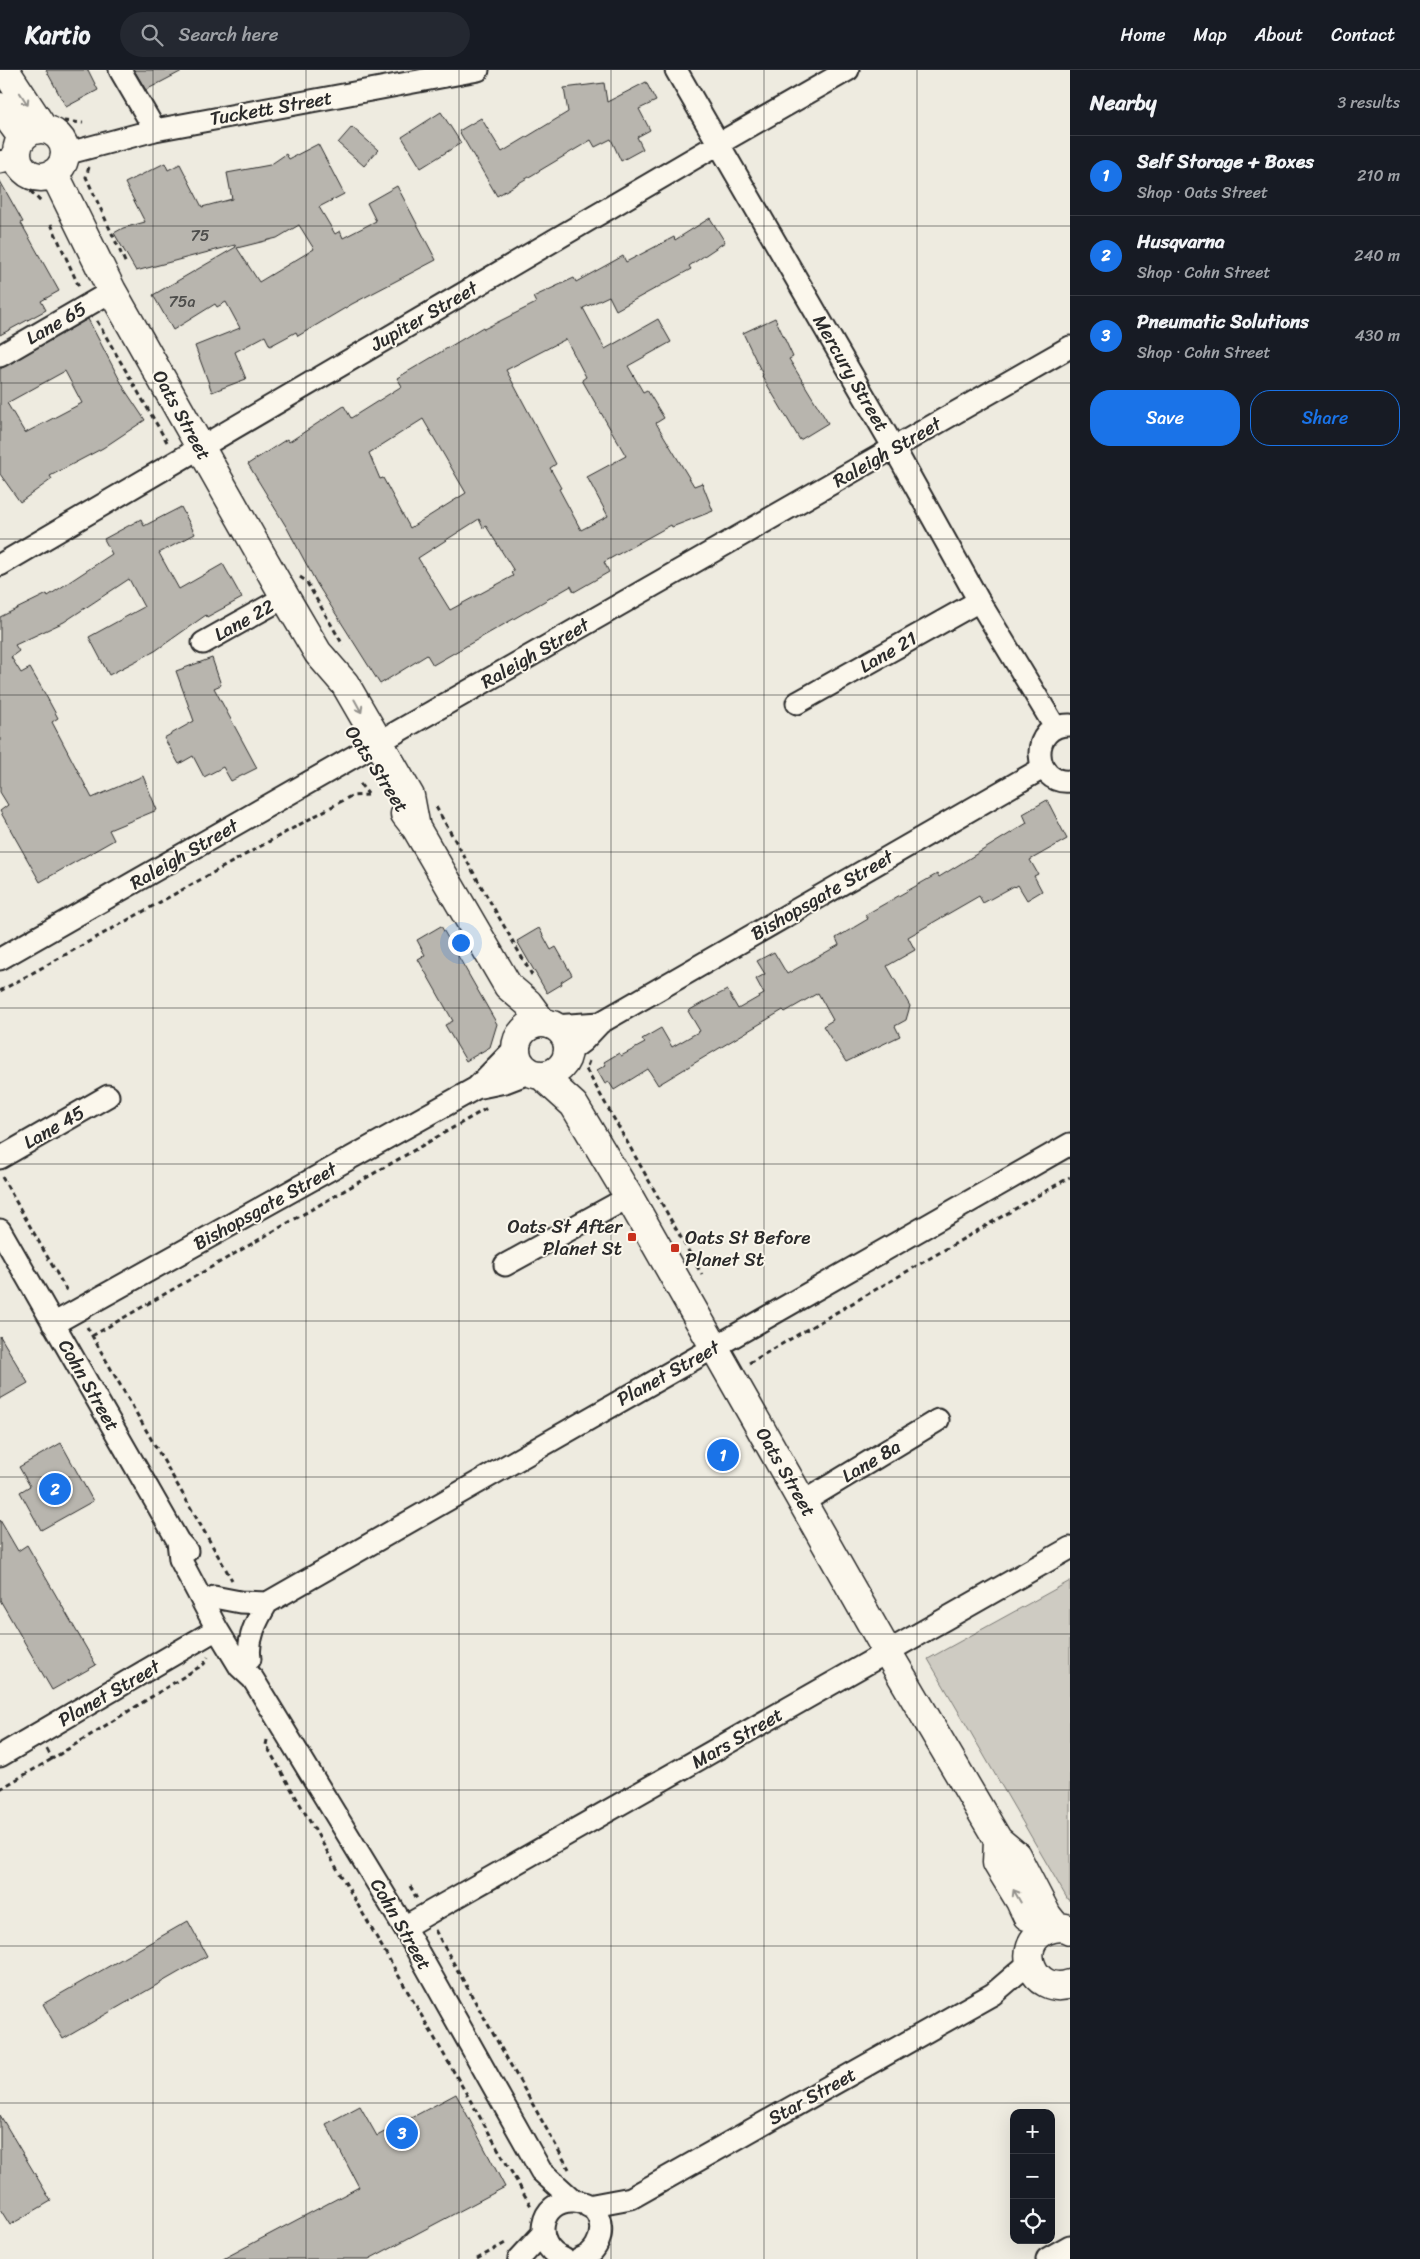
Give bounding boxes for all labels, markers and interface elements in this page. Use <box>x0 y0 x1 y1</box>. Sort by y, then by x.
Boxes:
search box <box>120 12 470 57</box>
text: Kartio <box>25 14 90 56</box>
text: Search here <box>178 18 279 51</box>
text: Home <box>1121 19 1166 51</box>
text: Map <box>1194 19 1227 51</box>
text: About <box>1255 19 1303 51</box>
text: Contact <box>1331 19 1395 51</box>
icon: search <box>138 21 166 49</box>
street label: Tuckett Street <box>207 81 335 135</box>
text: Nearby <box>1090 84 1156 122</box>
text: 3 results <box>1337 88 1400 117</box>
one-way arrow <box>19 91 29 105</box>
text: Self Storage + Boxes <box>1137 145 1314 178</box>
text: 1 <box>1103 161 1109 190</box>
text: 210 m <box>1357 161 1400 190</box>
text: Shop · Oats Street <box>1137 178 1268 207</box>
house number: 75 <box>191 221 210 250</box>
text: Husqvarna <box>1137 225 1225 258</box>
text: 2 <box>1101 241 1111 270</box>
text: 240 m <box>1354 241 1400 270</box>
text: Shop · Cohn Street <box>1137 258 1270 287</box>
street label: Jupiter Street <box>363 271 485 361</box>
house number: 75a <box>169 287 195 316</box>
street label: Lane 65 <box>19 292 93 354</box>
text: Pneumatic Solutions <box>1137 305 1309 338</box>
street label: Mercury Street <box>804 308 898 438</box>
text: 3 <box>1102 321 1110 350</box>
text: 430 m <box>1355 321 1400 350</box>
text: Shop · Cohn Street <box>1137 338 1270 367</box>
street label: Oats Street <box>144 364 220 466</box>
button: Save <box>1090 390 1240 446</box>
button: Share <box>1250 390 1400 446</box>
street label: Raleigh Street <box>826 407 949 497</box>
street label: Lane 22 <box>207 590 281 650</box>
street label: Raleigh Street <box>474 608 597 698</box>
street label: Lane 21 <box>853 622 923 682</box>
one-way arrow <box>353 699 363 713</box>
street label: Oats Street <box>336 718 418 820</box>
street label: Raleigh Street <box>123 809 246 899</box>
street label: Bishopsgate Street <box>744 840 901 949</box>
your location <box>448 930 474 956</box>
street label: Lane 45 <box>17 1096 91 1158</box>
street label: Bishopsgate Street <box>187 1152 344 1259</box>
place label: Oats St After Planet St <box>508 1210 623 1265</box>
place label: Oats St Before Planet St <box>685 1221 810 1276</box>
marker: Oats St After Planet St <box>626 1231 638 1243</box>
marker: Oats St Before Planet St <box>669 1242 681 1254</box>
street label: Planet Street <box>610 1330 727 1415</box>
street label: Cohn Street <box>49 1333 129 1437</box>
street label: Oats Street <box>747 1421 825 1523</box>
street label: Lane 8a <box>835 1430 907 1492</box>
pin: 1 <box>707 1436 739 1474</box>
pin: 2 <box>39 1470 71 1508</box>
street label: Planet Street <box>52 1650 168 1736</box>
street label: Mars Street <box>685 1698 789 1778</box>
street label: Cohn Street <box>361 1872 441 1976</box>
one-way arrow <box>1012 1889 1022 1904</box>
street label: Star Street <box>762 2058 862 2134</box>
map controls <box>1010 2109 1055 2244</box>
button: + <box>1010 2109 1055 2154</box>
pin: 3 <box>386 2114 418 2152</box>
button: − <box>1010 2154 1055 2199</box>
button: locate <box>1010 2199 1055 2244</box>

